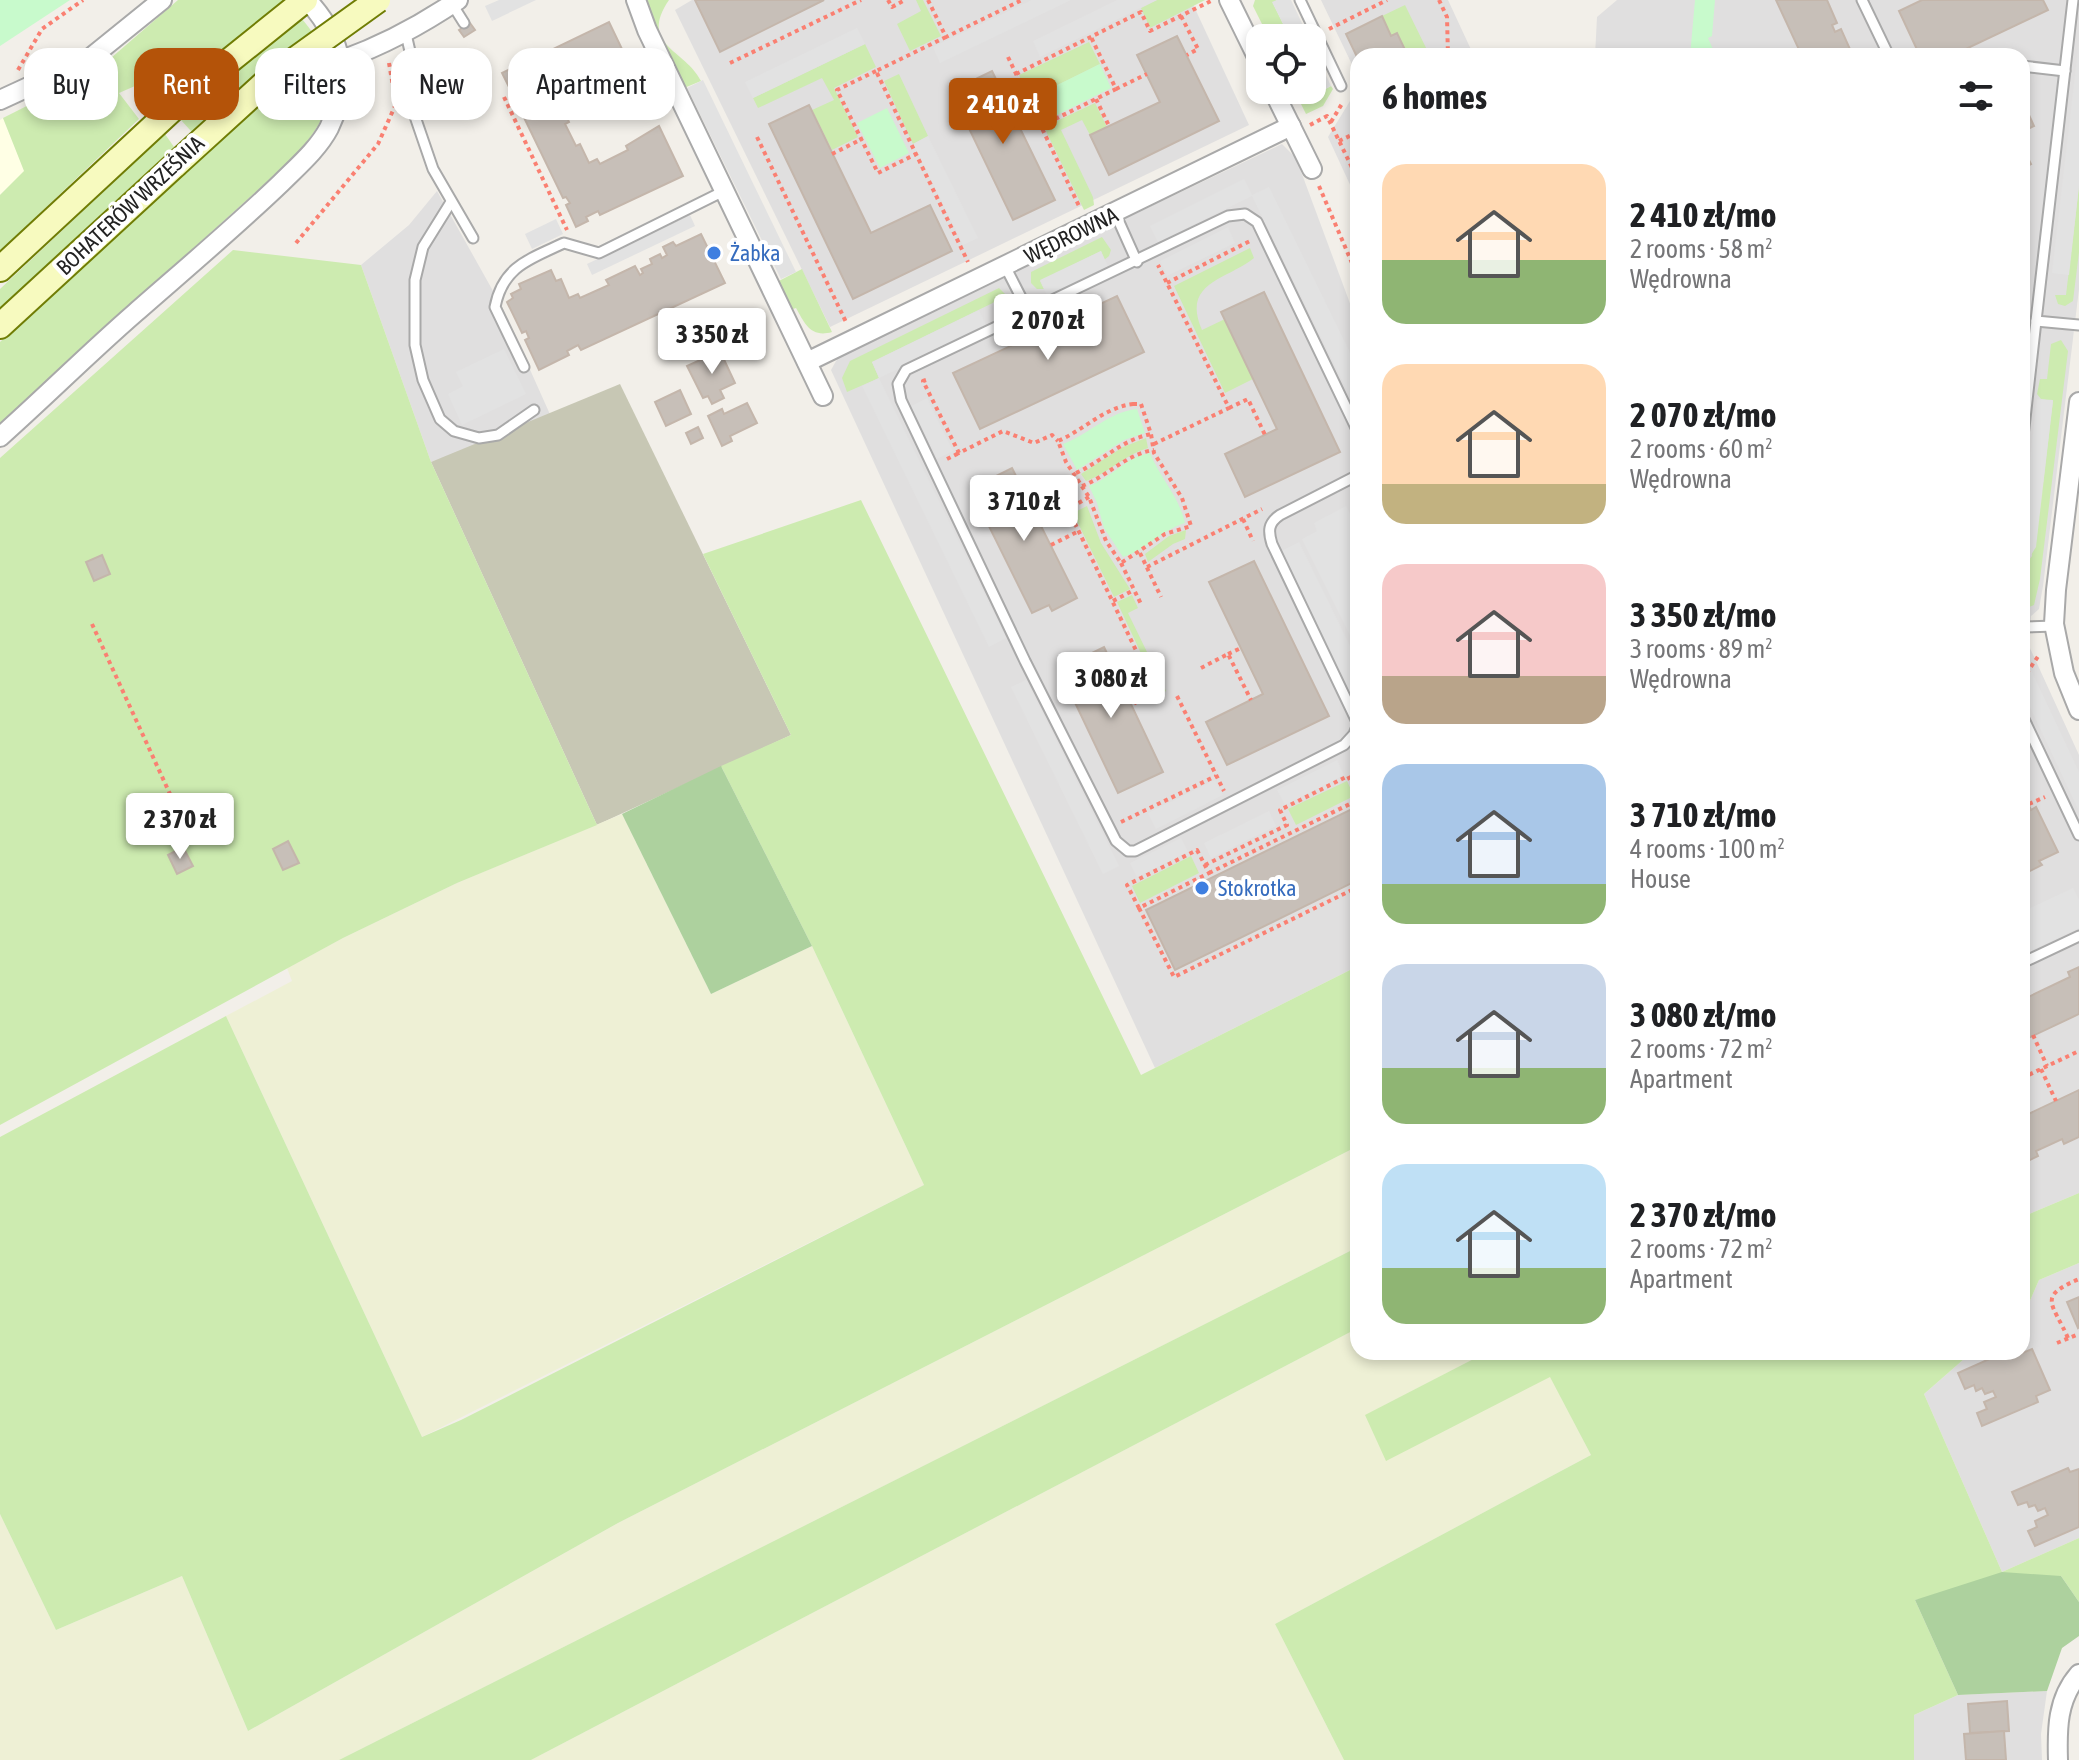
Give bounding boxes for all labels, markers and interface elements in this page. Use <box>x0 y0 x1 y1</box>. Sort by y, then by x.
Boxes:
map controls <box>1246 24 1326 104</box>
button: locate <box>1246 24 1326 104</box>
chip: Buy <box>24 48 118 120</box>
chip: Rent <box>134 48 239 120</box>
chip: Filters <box>255 48 375 120</box>
chip: New <box>391 48 492 120</box>
chip: Apartment <box>508 48 675 120</box>
icon: filters <box>1954 74 1998 118</box>
text: 6 homes <box>1382 77 1487 116</box>
pin: 2 410 zł <box>920 78 1086 146</box>
text: 2 410 zł <box>967 89 1039 119</box>
street label: BOHATERÓW WRZEŚNIA <box>51 130 209 280</box>
text: 2 410 zł/mo <box>1630 195 1776 234</box>
icon: home <box>1446 196 1542 292</box>
street label: WĘDROWNA <box>1020 201 1122 269</box>
text: 2 rooms · 58 m² <box>1630 234 1772 264</box>
place label: Żabka <box>730 240 780 266</box>
marker: Żabka <box>705 244 723 262</box>
text: Wędrowna <box>1630 264 1732 294</box>
pin: 2 070 zł <box>965 294 1131 362</box>
text: 2 070 zł <box>1012 305 1084 335</box>
pin: 3 350 zł <box>629 308 795 376</box>
text: 3 350 zł <box>676 319 748 349</box>
text: 2 070 zł/mo <box>1630 395 1776 434</box>
icon: home <box>1446 396 1542 492</box>
text: 2 rooms · 60 m² <box>1630 434 1772 464</box>
text: Wędrowna <box>1630 464 1732 494</box>
pin: 3 710 zł <box>941 475 1107 543</box>
text: 3 710 zł <box>988 486 1060 516</box>
text: 3 350 zł/mo <box>1630 595 1776 634</box>
icon: home <box>1446 596 1542 692</box>
text: 3 rooms · 89 m² <box>1630 634 1772 664</box>
pin: 3 080 zł <box>1028 652 1194 720</box>
text: 3 080 zł <box>1075 663 1147 693</box>
text: Wędrowna <box>1630 664 1732 694</box>
pin: 2 370 zł <box>97 793 263 861</box>
text: 3 710 zł/mo <box>1630 795 1776 834</box>
icon: home <box>1446 796 1542 892</box>
text: 2 370 zł <box>144 804 216 834</box>
text: 4 rooms · 100 m² <box>1630 834 1785 864</box>
text: House <box>1630 864 1691 894</box>
place label: Stokrotka <box>1218 875 1296 901</box>
marker: Stokrotka <box>1193 879 1211 897</box>
text: 3 080 zł/mo <box>1630 995 1776 1034</box>
icon: home <box>1446 996 1542 1092</box>
text: 2 rooms · 72 m² <box>1630 1034 1772 1064</box>
text: Apartment <box>1630 1064 1733 1094</box>
text: 2 370 zł/mo <box>1630 1195 1776 1234</box>
icon: home <box>1446 1196 1542 1292</box>
text: 2 rooms · 72 m² <box>1630 1234 1772 1264</box>
text: Apartment <box>1630 1264 1733 1294</box>

